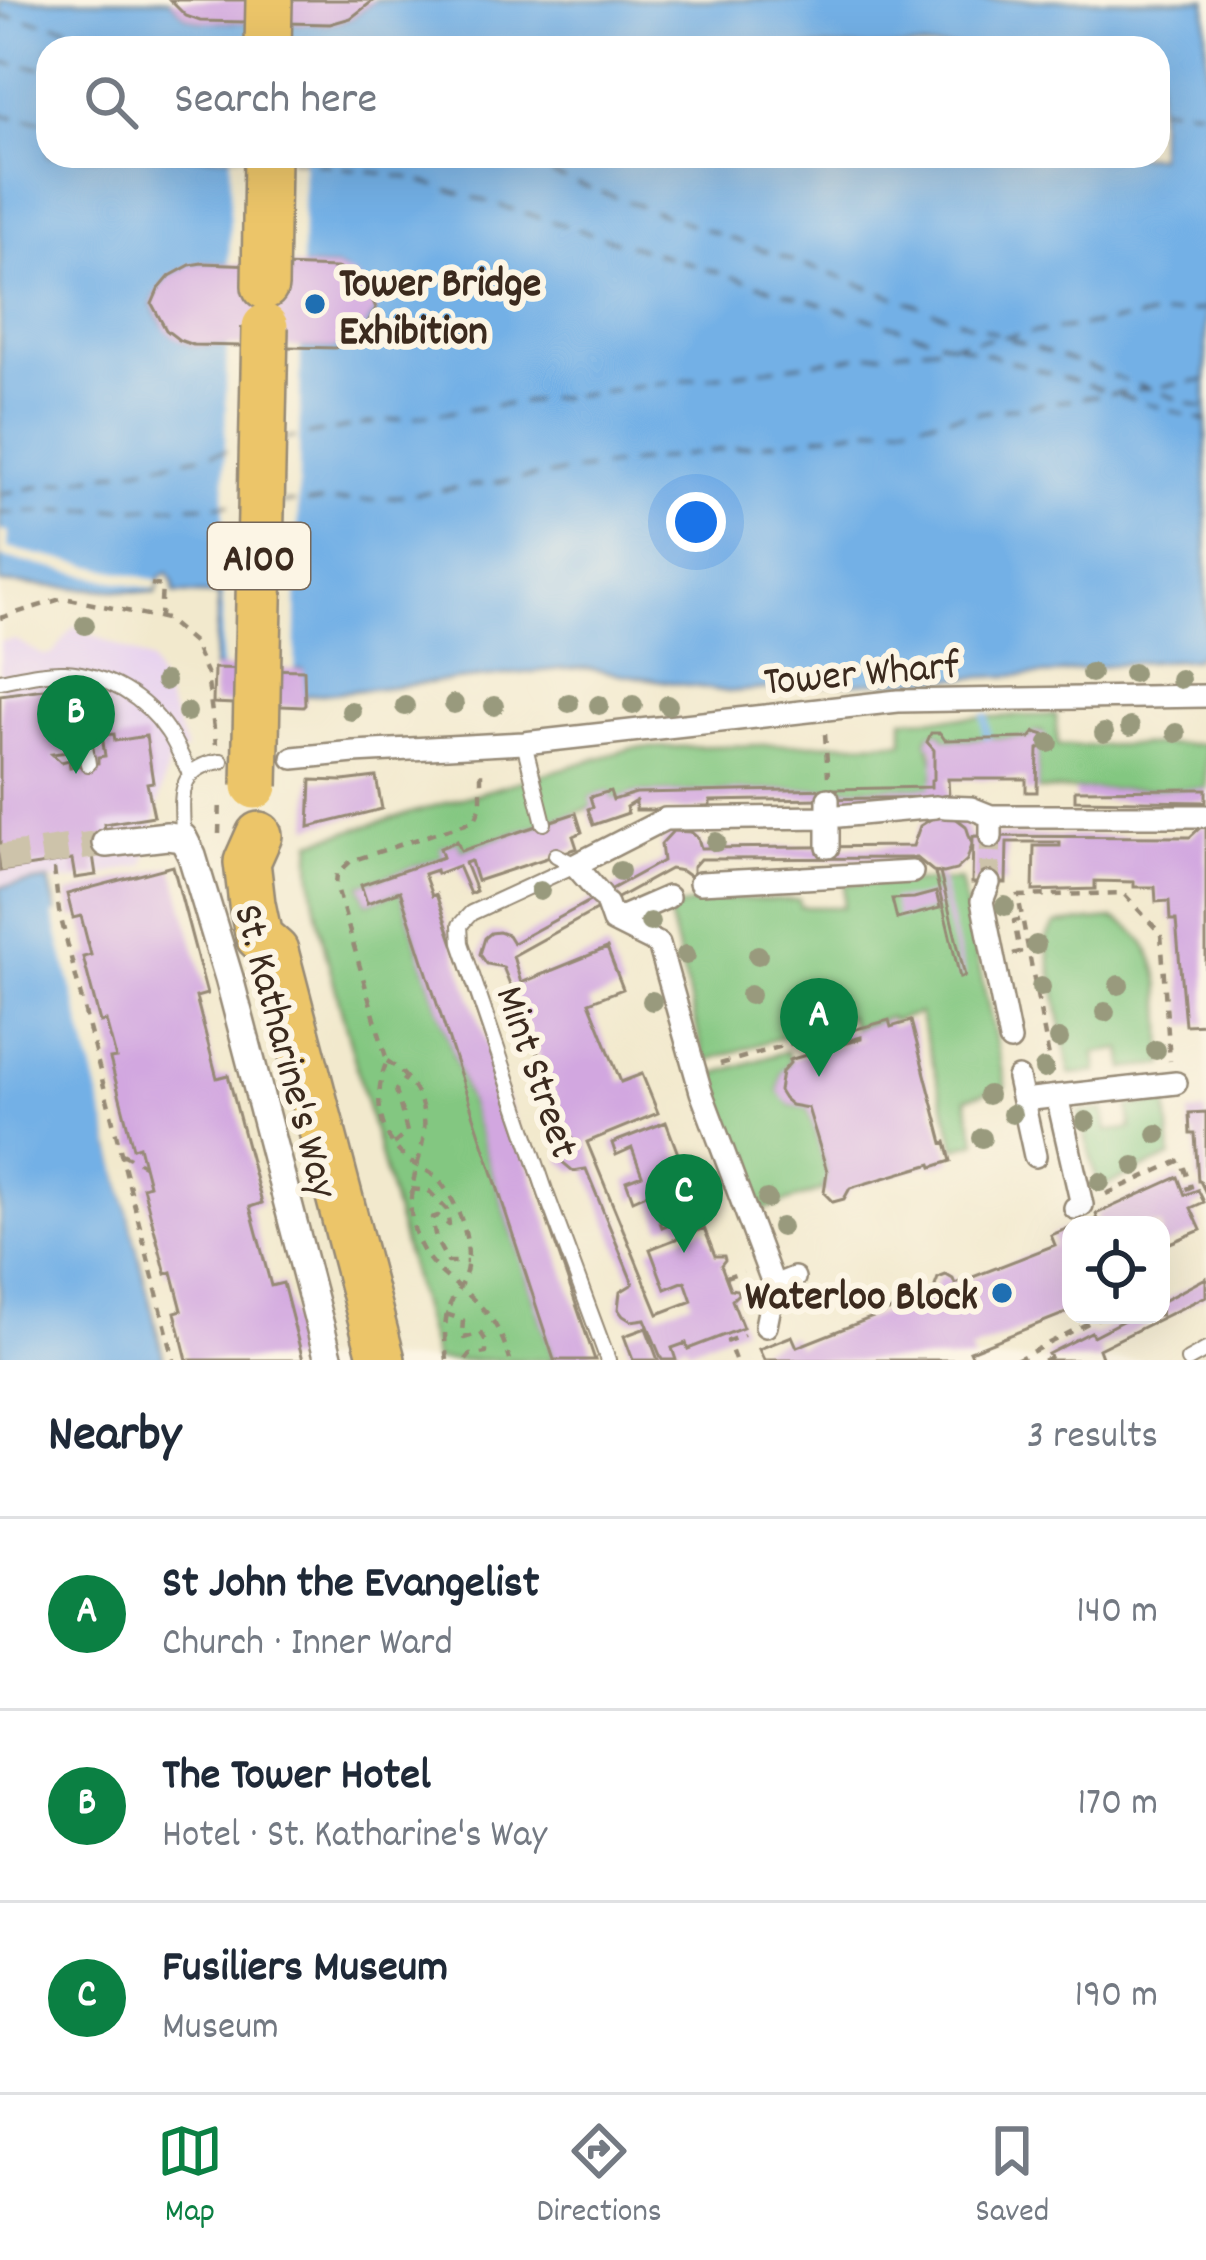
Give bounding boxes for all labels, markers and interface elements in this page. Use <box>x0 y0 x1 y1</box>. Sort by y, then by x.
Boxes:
search box <box>36 36 1170 168</box>
icon: search <box>78 69 144 135</box>
text: Search here <box>174 70 377 134</box>
place label: Tower Bridge Exhibition <box>339 257 541 365</box>
marker: Tower Bridge Exhibition <box>302 291 328 317</box>
your location <box>666 492 726 552</box>
road number: A100 <box>208 523 310 589</box>
street label: Tower Wharf <box>761 638 963 715</box>
pin: B <box>37 675 115 774</box>
street label: St. Katharine's Way <box>214 898 351 1206</box>
pin: A <box>780 978 858 1077</box>
street label: Mint Street <box>476 979 591 1168</box>
pin: C <box>645 1154 723 1253</box>
map controls <box>1062 1216 1170 1324</box>
button: locate <box>1062 1216 1170 1324</box>
place label: Waterloo Block <box>745 1270 978 1330</box>
marker: Waterloo Block <box>989 1280 1015 1306</box>
text: Nearby <box>48 1402 181 1474</box>
text: 3 results <box>1027 1411 1158 1466</box>
text: St John the Evangelist <box>162 1554 539 1618</box>
text: A <box>76 1586 98 1641</box>
text: 140 m <box>1076 1586 1158 1641</box>
text: Church · Inner Ward <box>162 1618 453 1673</box>
text: The Tower Hotel <box>162 1746 431 1810</box>
text: B <box>78 1778 96 1833</box>
text: 170 m <box>1078 1778 1158 1833</box>
text: Hotel · St. Katharine's Way <box>162 1810 547 1865</box>
text: Fusiliers Museum <box>162 1938 448 2002</box>
text: C <box>77 1970 97 2025</box>
text: 190 m <box>1075 1970 1158 2025</box>
text: Museum <box>162 2002 279 2057</box>
tab: Map <box>157 2118 223 2237</box>
tab: Directions <box>537 2118 662 2237</box>
tab: Saved <box>975 2118 1049 2237</box>

